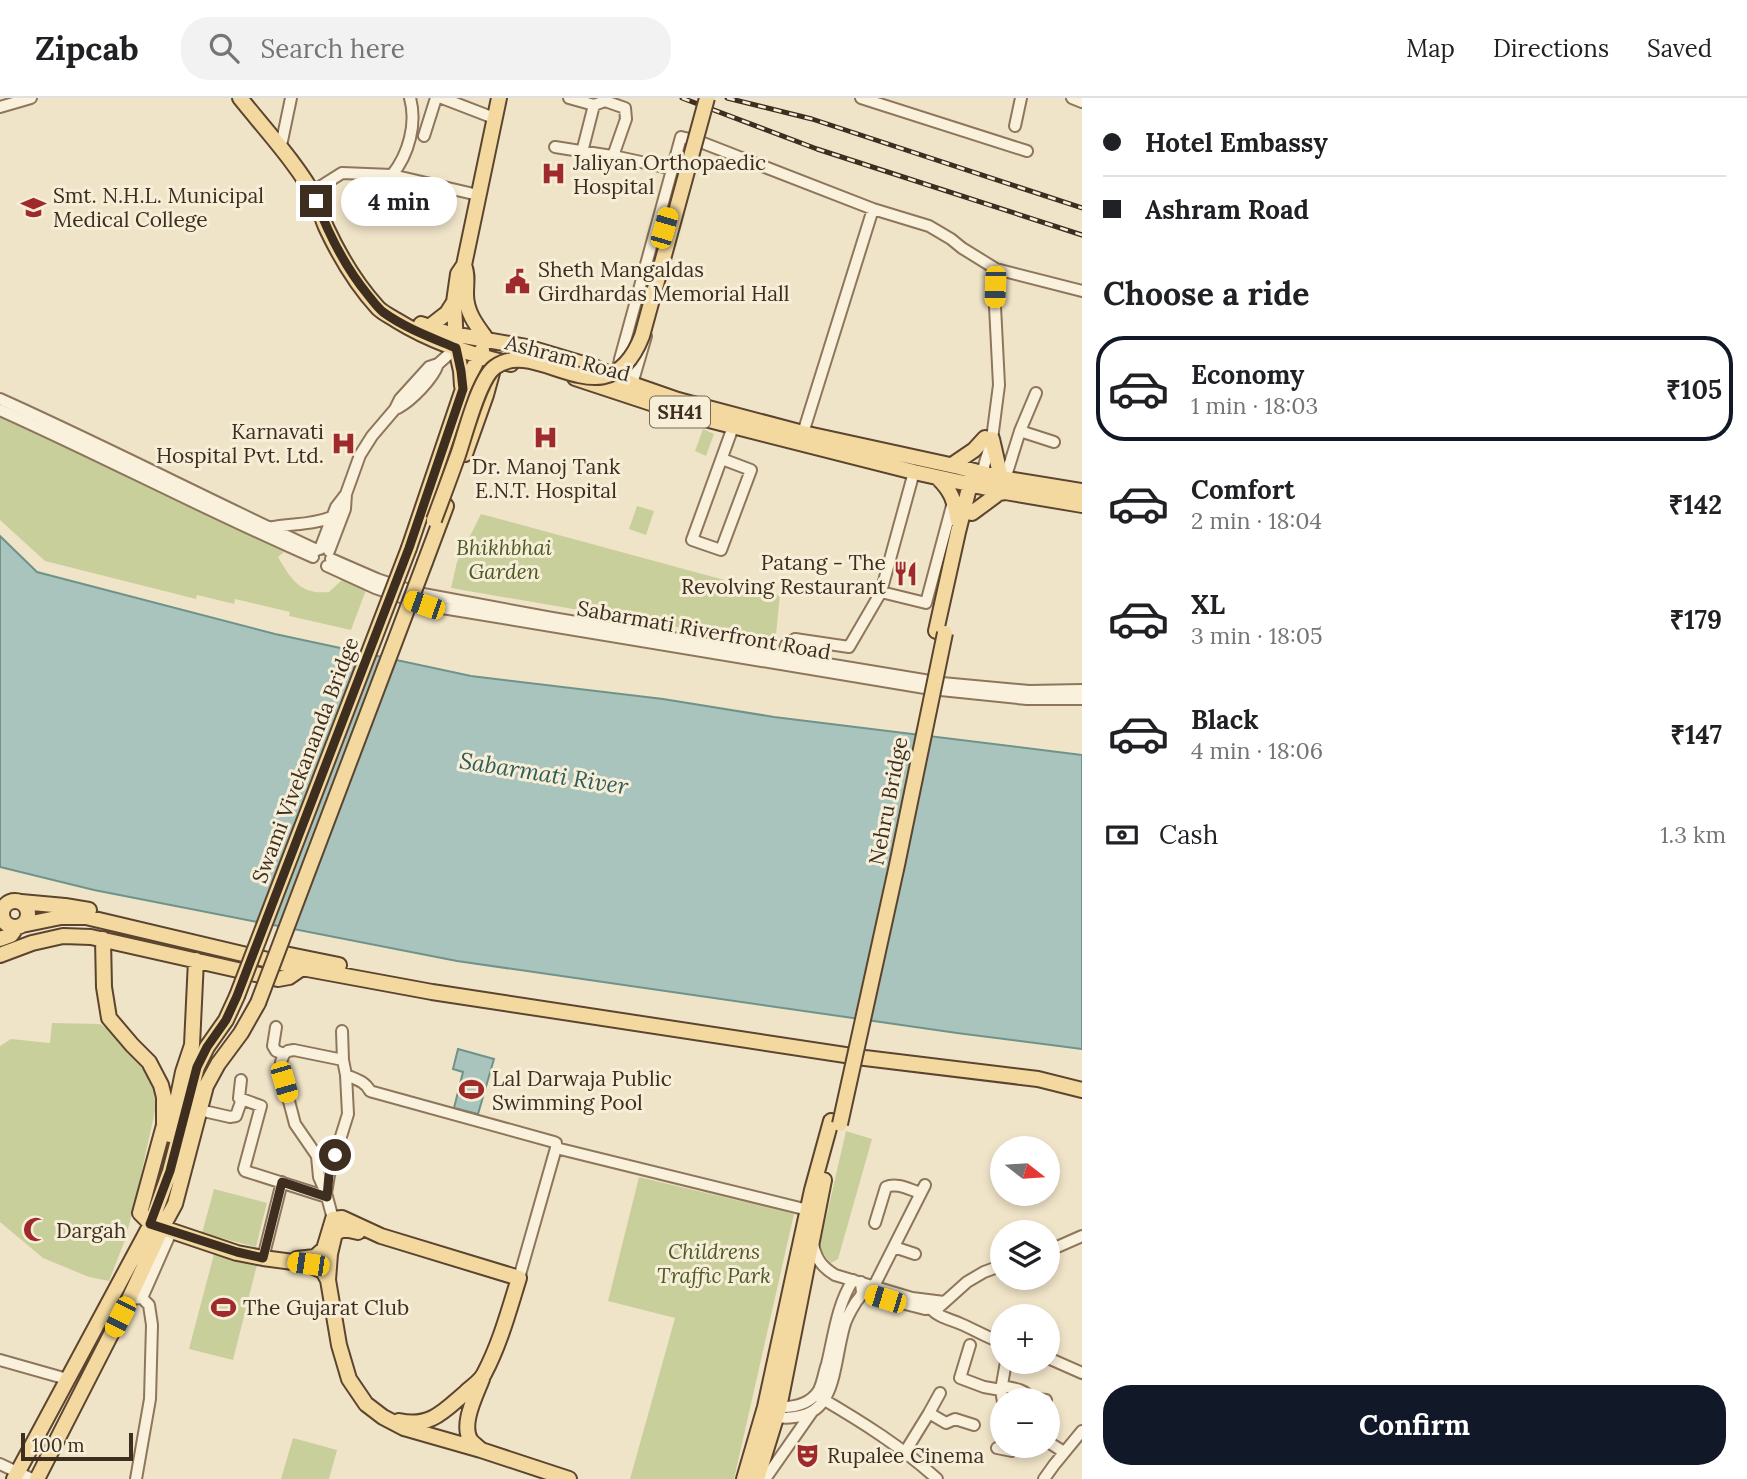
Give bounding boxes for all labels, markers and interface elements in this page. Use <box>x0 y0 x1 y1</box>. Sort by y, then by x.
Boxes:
search box <box>181 17 671 80</box>
text: Zipcab <box>35 27 139 69</box>
icon: search <box>205 29 243 67</box>
text: Search here <box>261 32 405 65</box>
text: Map <box>1406 33 1455 64</box>
text: Directions <box>1493 33 1609 64</box>
text: Saved <box>1647 33 1712 64</box>
text: Hotel Embassy <box>1145 126 1328 159</box>
place label: Jaliyan Orthopaedic Hospital <box>572 149 766 200</box>
hospital icon: Jaliyan Orthopaedic Hospital <box>539 160 567 188</box>
callout: 4 min <box>340 176 456 226</box>
place label: Smt. N.H.L. Municipal Medical College <box>53 182 264 233</box>
route end <box>300 185 332 217</box>
text: 4 min <box>368 187 430 216</box>
school or university icon: Smt. N.H.L. Municipal Medical College <box>19 193 47 221</box>
text: Ashram Road <box>1145 193 1309 226</box>
car <box>649 205 680 251</box>
place label: Sheth Mangaldas Girdhardas Memorial Hall <box>538 256 790 307</box>
car <box>984 266 1007 308</box>
public building icon: Sheth Mangaldas Girdhardas Memorial Hall <box>504 267 532 295</box>
text: Choose a ride <box>1103 273 1310 314</box>
street label: Ashram Road <box>502 328 633 388</box>
icon: car <box>1107 357 1170 420</box>
text: Economy <box>1191 358 1304 391</box>
text: ₹105 <box>1666 373 1722 406</box>
text: 1 min · 18:03 <box>1191 391 1318 420</box>
road number: SH41 <box>650 396 710 428</box>
place label: Karnavati Hospital Pvt. Ltd. <box>156 418 324 469</box>
hospital icon: Dr. Manoj Tank E.N.T. Hospital <box>532 423 560 451</box>
hospital icon: Karnavati Hospital Pvt. Ltd. <box>330 429 358 457</box>
place label: Dr. Manoj Tank E.N.T. Hospital <box>472 453 621 504</box>
icon: car <box>1107 472 1170 535</box>
text: Comfort <box>1191 473 1295 506</box>
text: ₹142 <box>1668 488 1722 521</box>
text: 2 min · 18:04 <box>1191 506 1322 535</box>
park label: Bhikhbhai Garden <box>456 534 552 585</box>
place label: Patang - The Revolving Restaurant <box>681 549 887 600</box>
restaurant icon: Patang - The Revolving Restaurant <box>892 560 920 588</box>
icon: car <box>1107 587 1170 650</box>
car <box>401 588 448 622</box>
text: XL <box>1191 588 1225 621</box>
street label: Sabarmati Riverfront Road <box>575 594 833 666</box>
text: ₹179 <box>1669 603 1722 636</box>
text: 3 min · 18:05 <box>1191 621 1323 650</box>
street label: Swami Vivekananda Bridge <box>246 633 364 887</box>
icon: car <box>1107 702 1170 765</box>
text: Black <box>1191 703 1259 736</box>
text: ₹147 <box>1670 718 1722 751</box>
street label: Nehru Bridge <box>862 734 914 868</box>
text: 4 min · 18:06 <box>1191 736 1323 765</box>
water label: Sabarmati River <box>458 745 631 801</box>
icon: cash <box>1103 816 1141 854</box>
text: Cash <box>1159 818 1218 851</box>
text: 1.3 km <box>1660 820 1726 849</box>
car <box>269 1059 300 1105</box>
place label: Lal Darwaja Public Swimming Pool <box>492 1065 672 1116</box>
sports icon: Lal Darwaja Public Swimming Pool <box>458 1076 486 1104</box>
north arrow <box>990 1136 1060 1206</box>
map controls <box>990 1136 1060 1458</box>
route start <box>319 1139 351 1171</box>
mosque icon: Dargah <box>22 1216 50 1244</box>
place label: Dargah <box>56 1217 126 1244</box>
button: layers <box>990 1220 1060 1290</box>
park label: Childrens Traffic Park <box>657 1238 771 1289</box>
car <box>286 1251 331 1277</box>
car <box>862 1283 909 1315</box>
sports icon: The Gujarat Club <box>209 1293 237 1321</box>
car <box>102 1294 139 1340</box>
place label: The Gujarat Club <box>243 1294 409 1321</box>
button: + <box>990 1304 1060 1374</box>
button: Confirm <box>1103 1385 1726 1465</box>
button: − <box>990 1388 1060 1458</box>
scale bar <box>21 1430 133 1462</box>
text: 100 m <box>32 1433 85 1457</box>
theatre icon: Rupalee Cinema <box>793 1441 821 1469</box>
place label: Rupalee Cinema <box>827 1442 984 1469</box>

